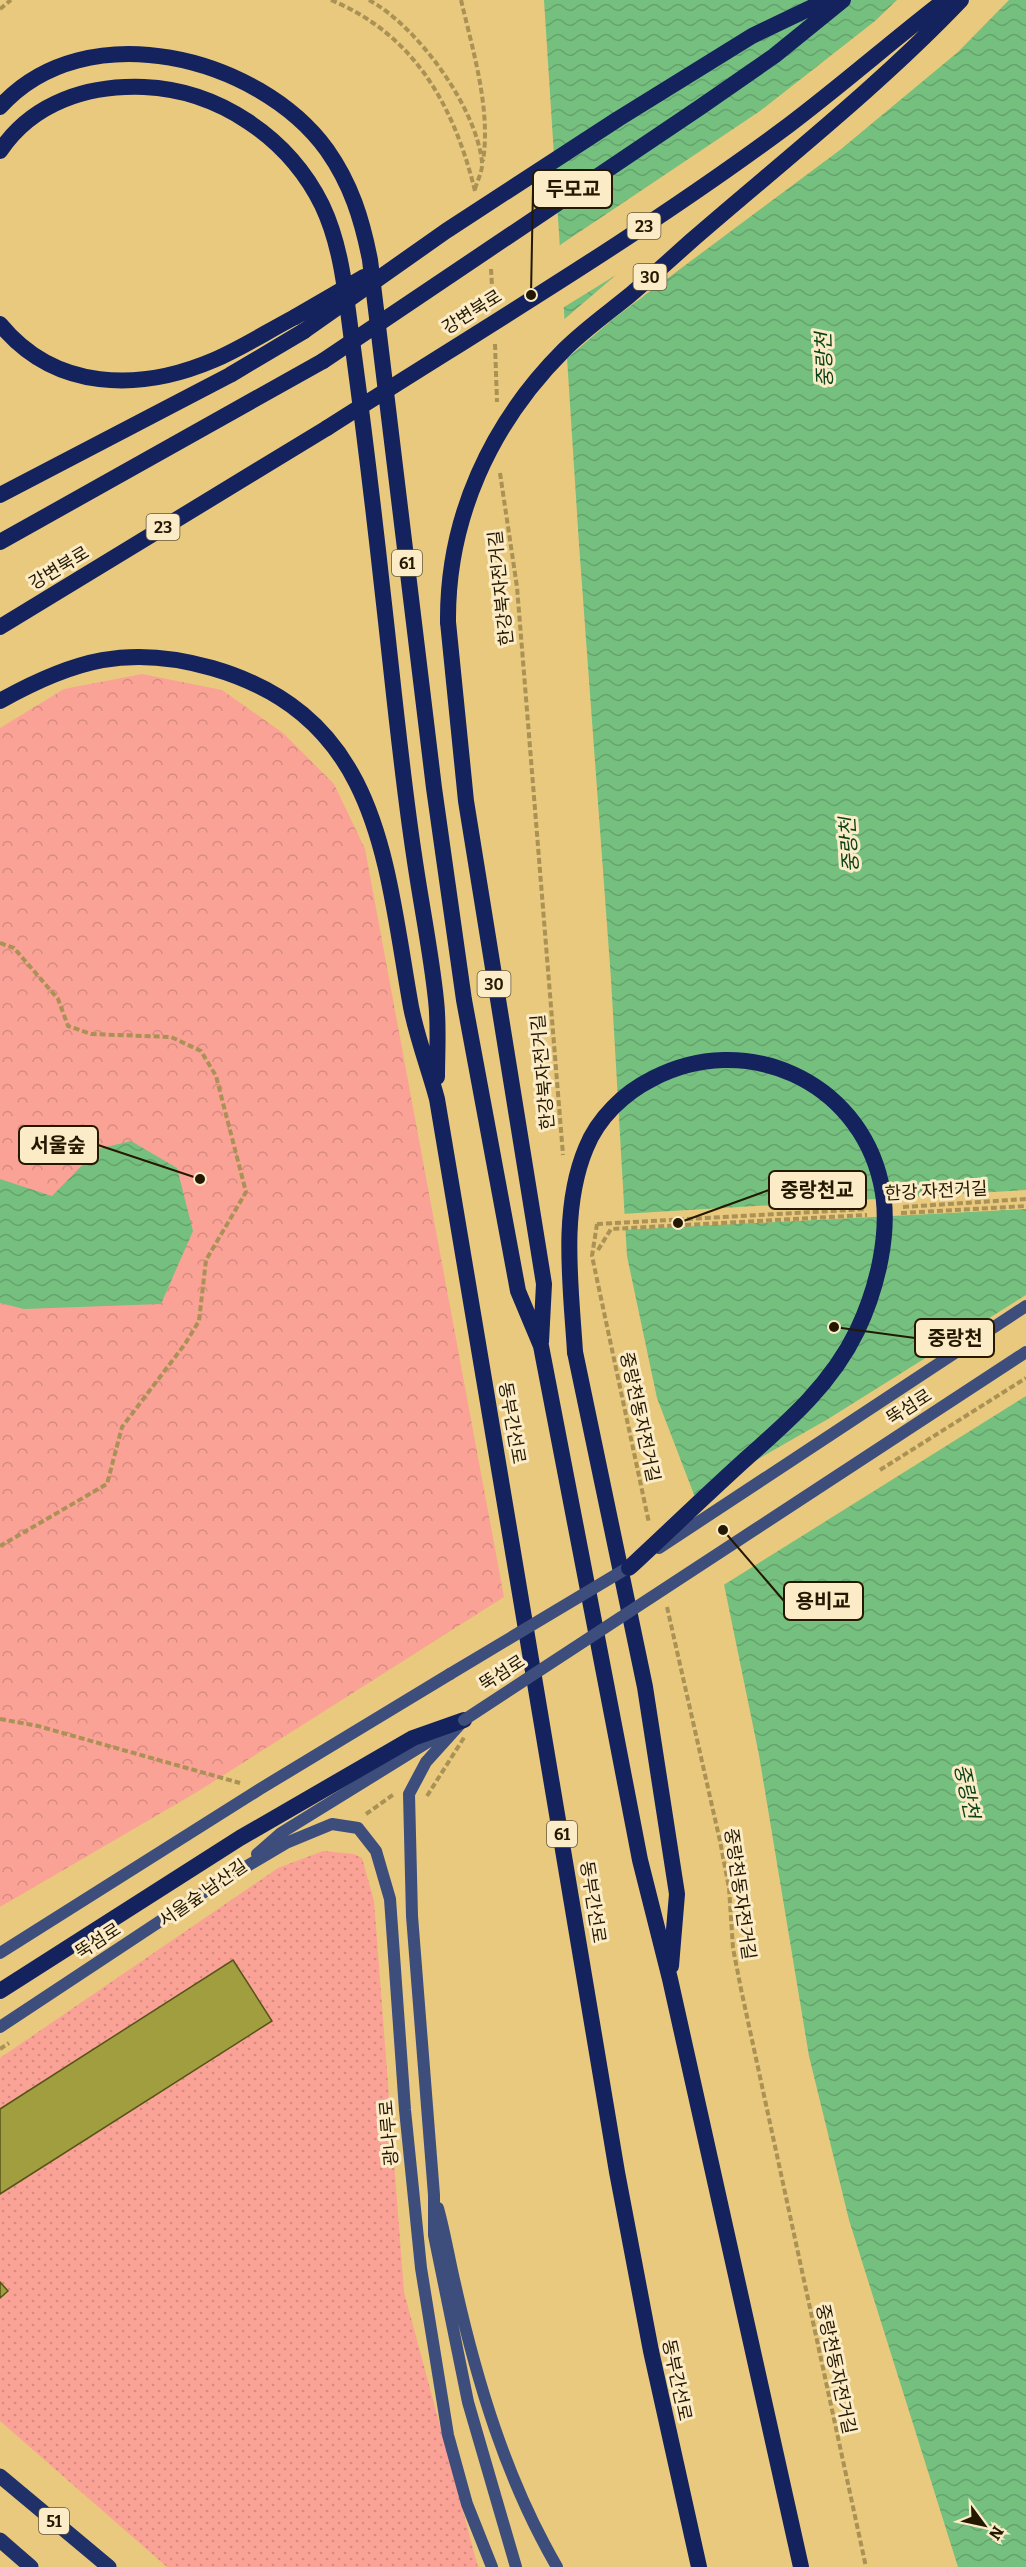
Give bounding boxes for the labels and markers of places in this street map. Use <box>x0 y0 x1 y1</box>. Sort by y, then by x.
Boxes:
callout: 두모교 <box>533 170 612 208</box>
callout: 서울숲 <box>19 1126 98 1164</box>
callout: 중랑천교 <box>769 1171 866 1209</box>
callout: 중랑천 <box>915 1319 994 1357</box>
callout: 용비교 <box>784 1582 863 1620</box>

